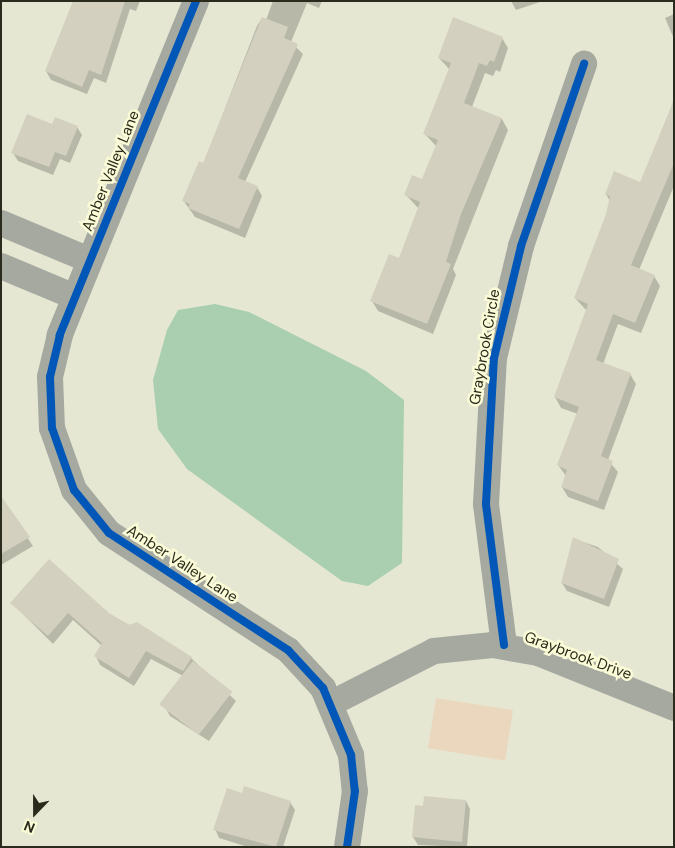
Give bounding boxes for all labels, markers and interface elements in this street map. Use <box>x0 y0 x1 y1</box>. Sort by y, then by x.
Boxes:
street label: Amber Valley Lane <box>79 108 143 234</box>
street label: Graybrook Circle <box>466 288 504 406</box>
street label: Amber Valley Lane <box>123 521 241 607</box>
street label: Graybrook Drive <box>522 628 634 684</box>
north arrow <box>10 788 60 838</box>
text: N <box>21 817 37 837</box>

